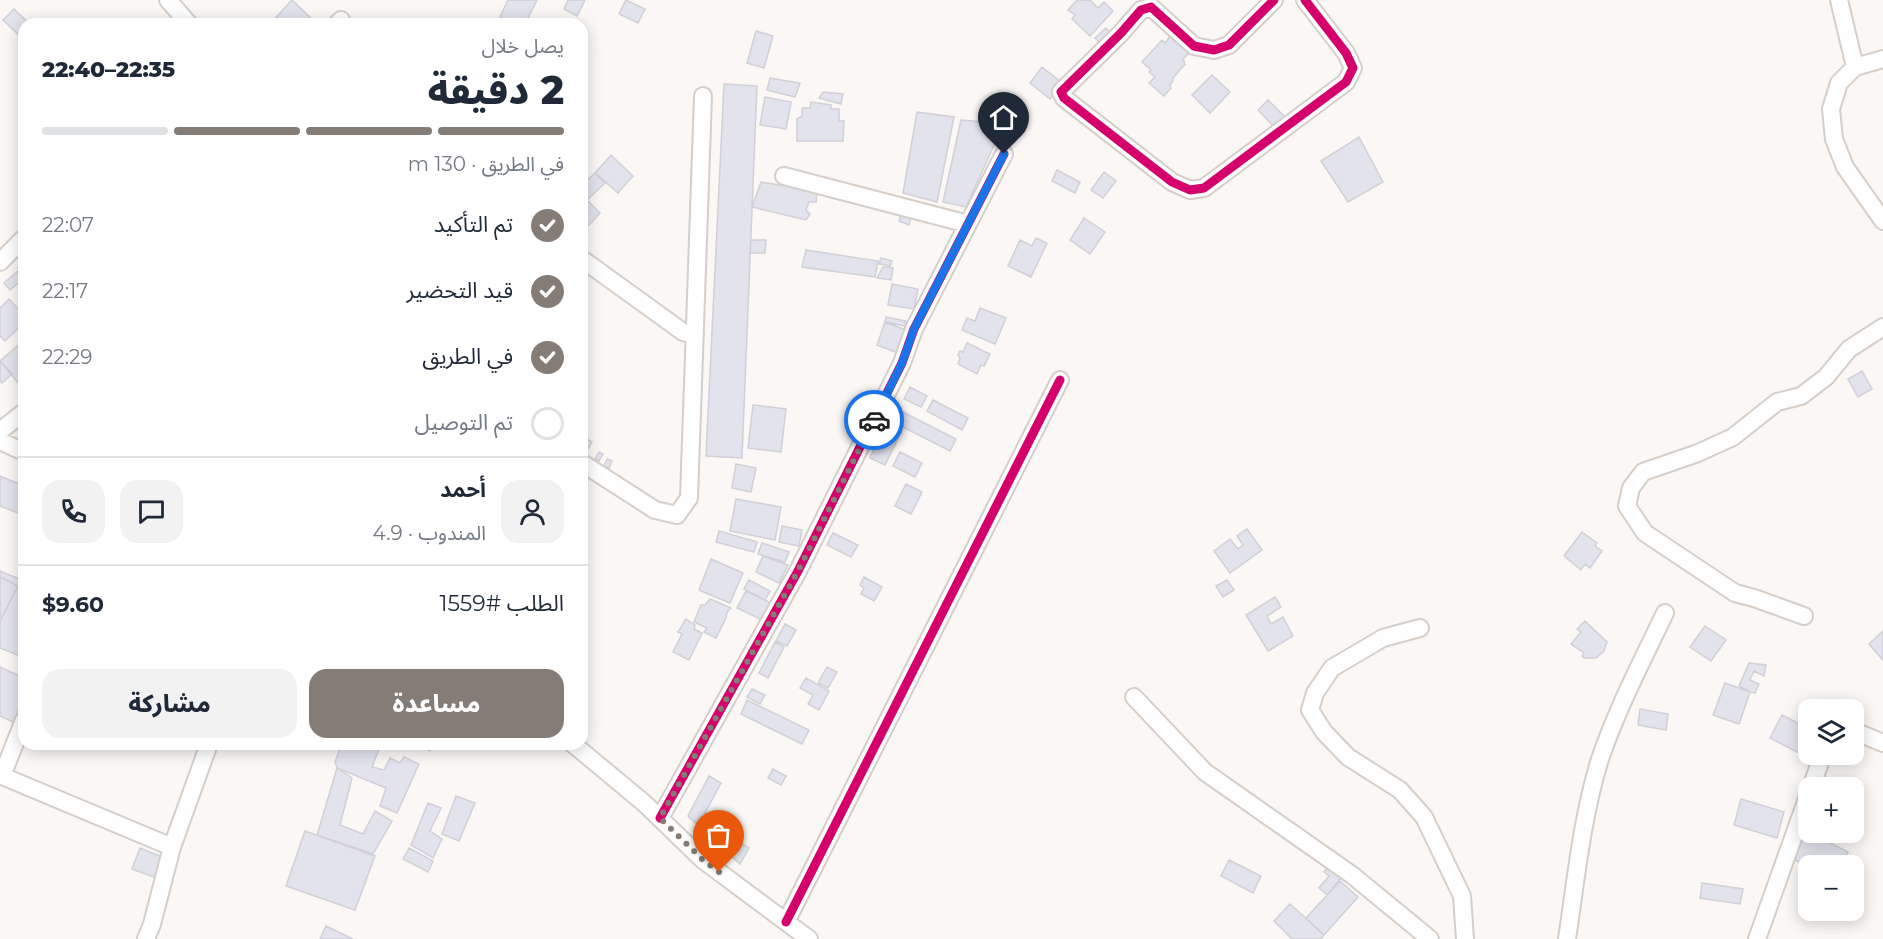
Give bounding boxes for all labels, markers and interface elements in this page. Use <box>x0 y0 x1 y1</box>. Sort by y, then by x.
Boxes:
text: يصل خلال <box>482 34 564 58</box>
text: 22:35–22:40 <box>42 56 175 83</box>
text: 2 دقيقة <box>427 66 564 114</box>
pin <box>978 92 1029 154</box>
icon: home <box>987 101 1020 134</box>
text: في الطريق · 130 m <box>408 152 564 176</box>
icon: check <box>531 209 564 242</box>
text: تم التأكيد <box>434 211 513 238</box>
text: 22:07 <box>42 213 94 237</box>
icon: check <box>531 275 564 308</box>
text: قيد التحضير <box>407 277 513 304</box>
text: 22:17 <box>42 279 88 303</box>
icon: check <box>531 341 564 374</box>
text: في الطريق <box>422 343 513 370</box>
text: 22:29 <box>42 345 93 369</box>
courier <box>844 390 904 450</box>
icon: car <box>858 404 891 437</box>
text: تم التوصيل <box>415 409 513 436</box>
text: أحمد <box>440 476 486 503</box>
button: phone <box>42 480 105 543</box>
button: chat <box>120 480 183 543</box>
button: person <box>501 480 564 543</box>
text: المندوب · 4.9 <box>373 521 486 545</box>
text: الطلب #1559 <box>440 590 564 617</box>
text: $9.60 <box>42 591 104 618</box>
button: مشاركة <box>42 669 297 738</box>
button: مساعدة <box>309 669 564 738</box>
map controls <box>1798 699 1864 921</box>
button: layers <box>1798 699 1864 765</box>
button: + <box>1798 777 1864 843</box>
pin <box>693 810 744 872</box>
icon: bag <box>702 819 735 852</box>
button: − <box>1798 855 1864 921</box>

